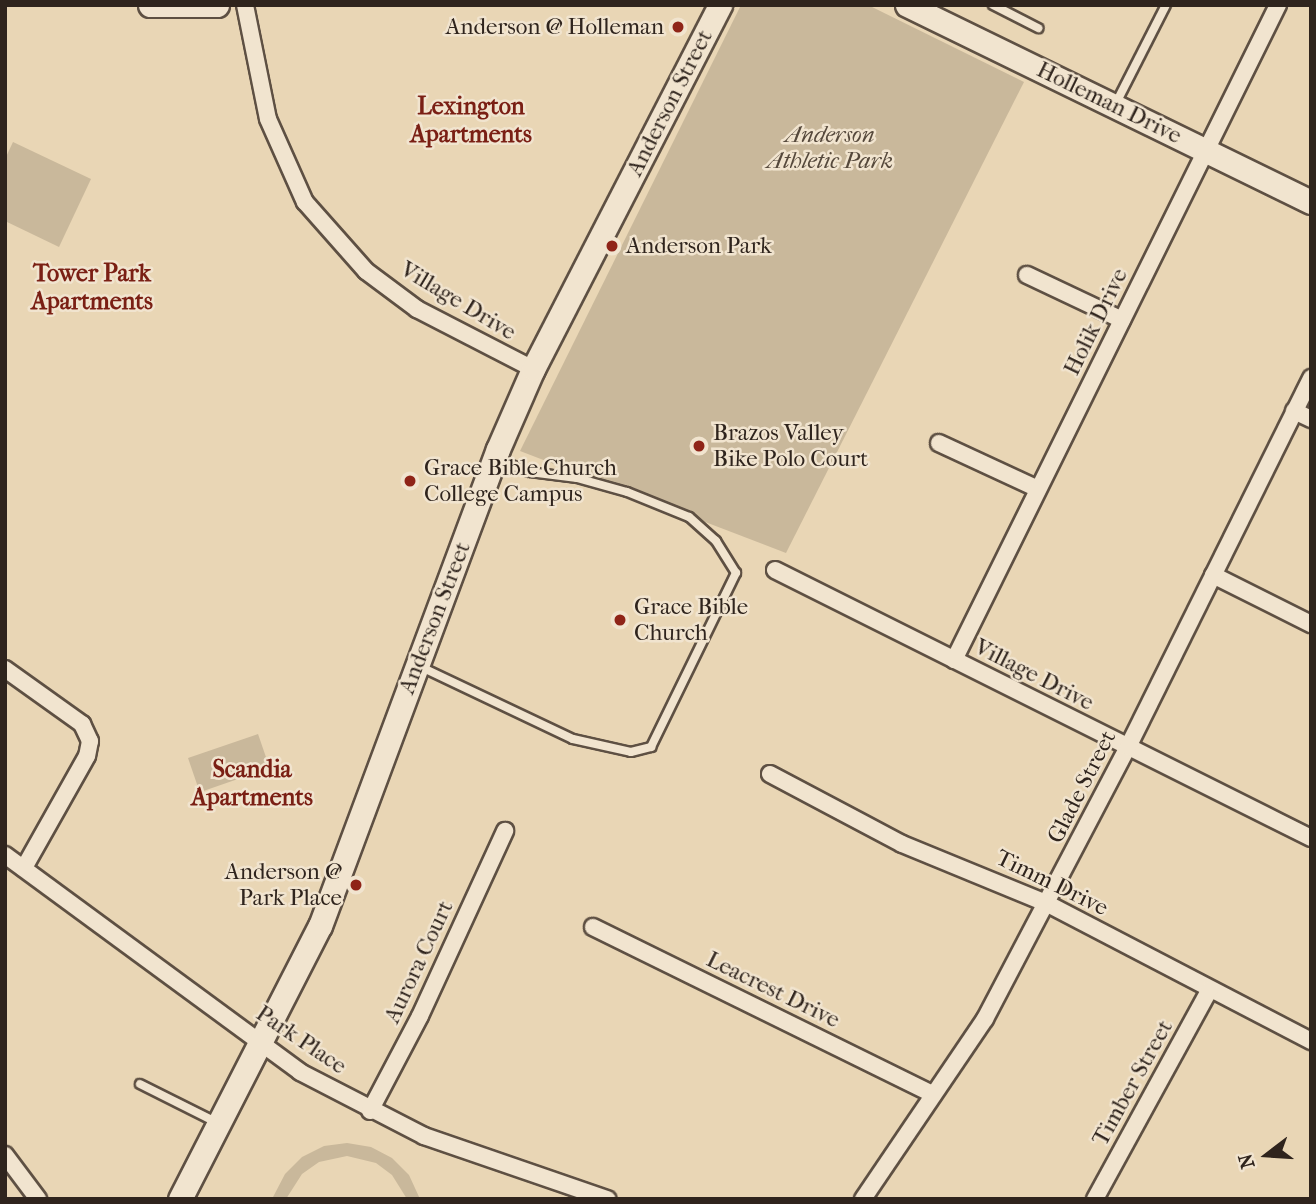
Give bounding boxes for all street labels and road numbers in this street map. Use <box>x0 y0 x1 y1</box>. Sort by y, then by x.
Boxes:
street label: Anderson Street <box>621 25 719 181</box>
street label: Holleman Drive <box>1032 56 1186 150</box>
street label: Village Drive <box>395 256 521 346</box>
street label: Holik Drive <box>1058 264 1134 380</box>
street label: Anderson Street <box>393 538 477 698</box>
street label: Village Drive <box>970 633 1098 717</box>
street label: Glade Street <box>1042 726 1122 848</box>
street label: Timm Drive <box>991 844 1113 922</box>
street label: Aurora Court <box>379 896 459 1028</box>
street label: Leacrest Drive <box>702 946 844 1034</box>
street label: Park Place <box>251 1000 351 1080</box>
street label: Timber Street <box>1087 1015 1179 1151</box>

